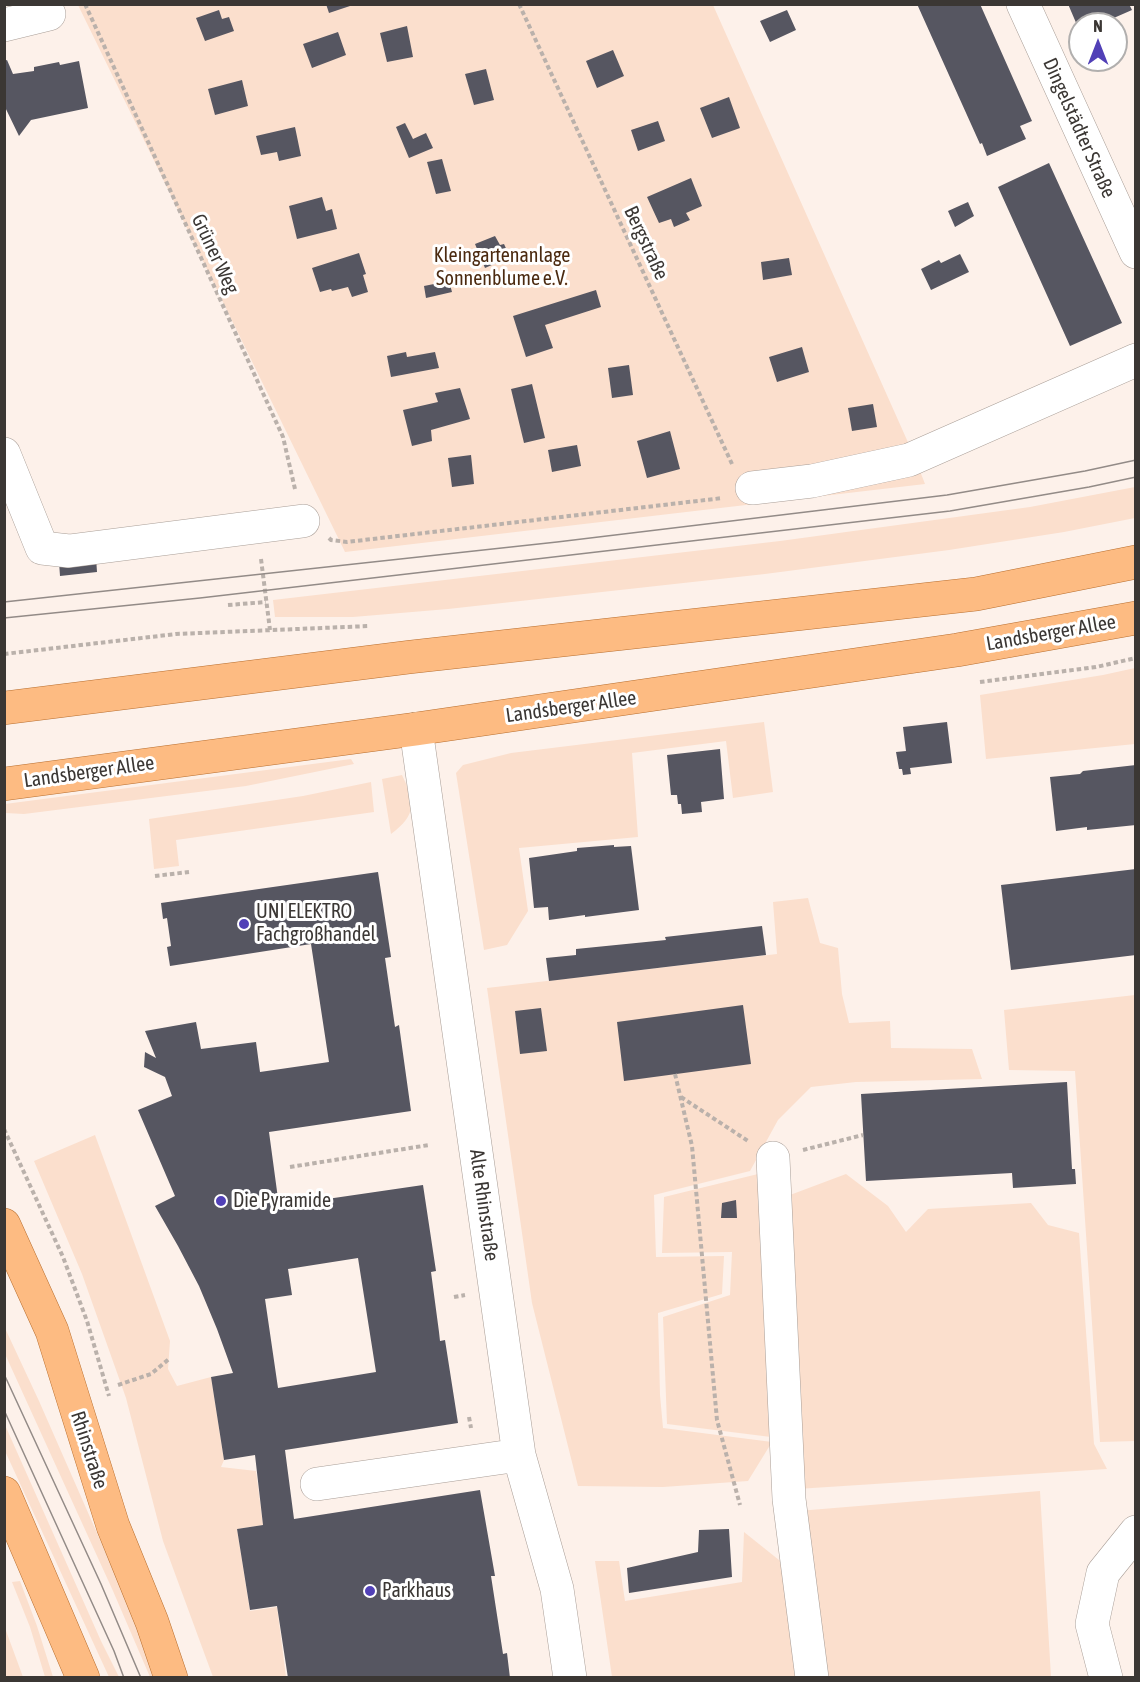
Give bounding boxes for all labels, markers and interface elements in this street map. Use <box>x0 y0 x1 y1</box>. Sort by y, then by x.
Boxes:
north arrow <box>1068 12 1128 72</box>
text: N <box>1093 17 1103 35</box>
street label: Dingelstädter Straße <box>1037 54 1121 202</box>
street label: Bergstraße <box>619 202 673 284</box>
street label: Grüner Weg <box>186 210 244 298</box>
park label: Kleingartenanlage Sonnenblume e.V. <box>434 244 570 291</box>
street label: Landsberger Allee <box>984 610 1118 656</box>
street label: Landsberger Allee <box>504 686 638 728</box>
street label: Landsberger Allee <box>22 751 156 793</box>
place label: UNI ELEKTRO Fachgroßhandel <box>256 900 376 947</box>
marker: UNI ELEKTRO Fachgroßhandel <box>237 917 251 931</box>
street label: Alte Rhinstraße <box>464 1148 504 1262</box>
place label: Die Pyramide <box>233 1189 331 1213</box>
marker: Die Pyramide <box>214 1194 228 1208</box>
street label: Rhinstraße <box>65 1408 113 1492</box>
place label: Parkhaus <box>382 1579 451 1603</box>
marker: Parkhaus <box>363 1584 377 1598</box>

